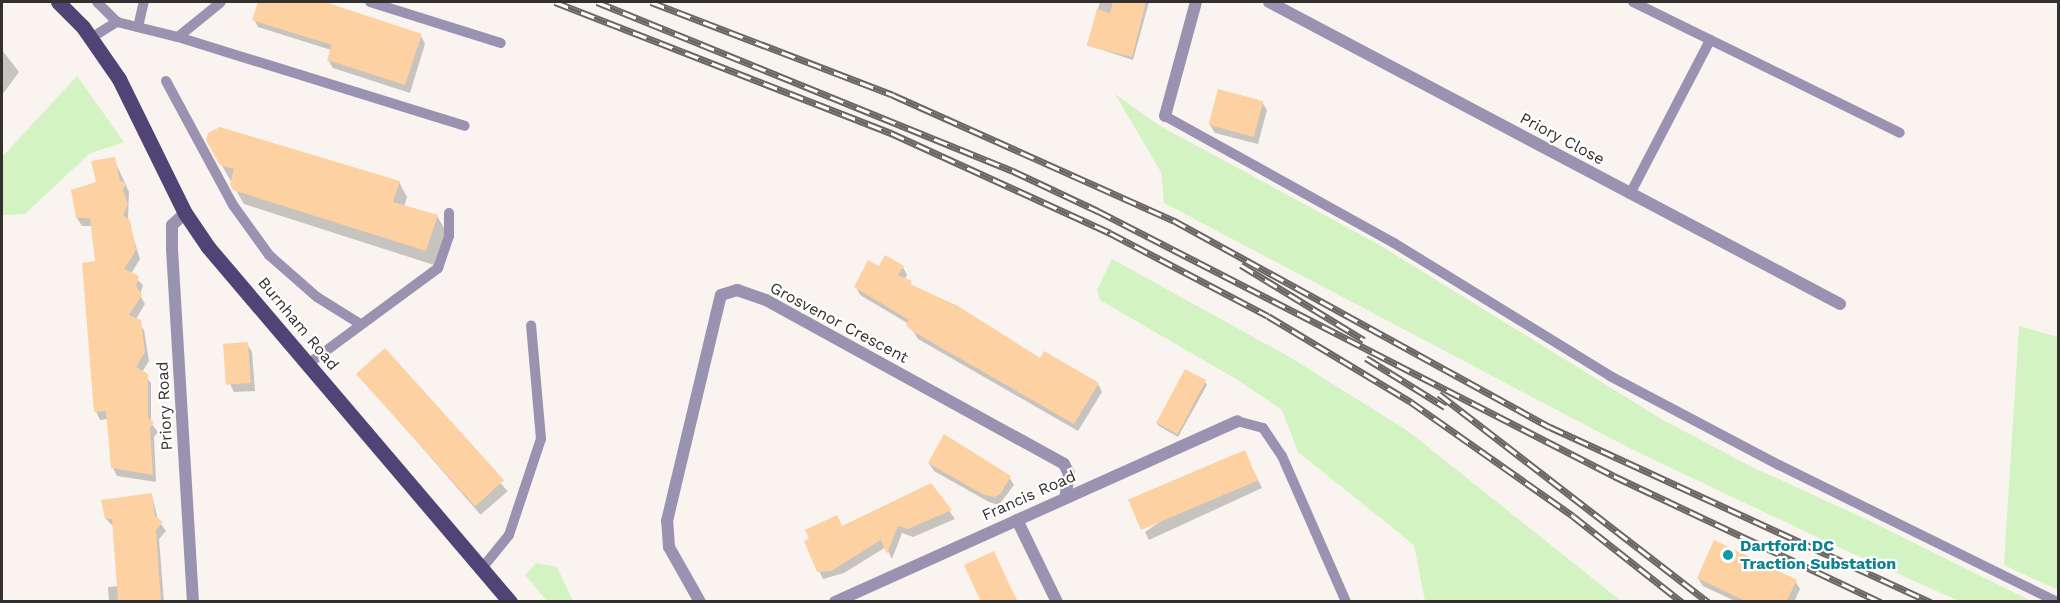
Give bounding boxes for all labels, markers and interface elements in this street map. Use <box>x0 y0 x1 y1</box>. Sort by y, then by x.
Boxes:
street label: Priory Close <box>1516 109 1608 169</box>
street label: Burnham Road <box>254 274 342 374</box>
street label: Grosvenor Crescent <box>766 278 912 368</box>
street label: Priory Road <box>153 361 177 451</box>
street label: Francis Road <box>979 467 1079 525</box>
place label: Dartford DC Traction Substation <box>1740 536 1896 574</box>
marker: Dartford DC Traction Substation <box>1721 548 1735 562</box>

